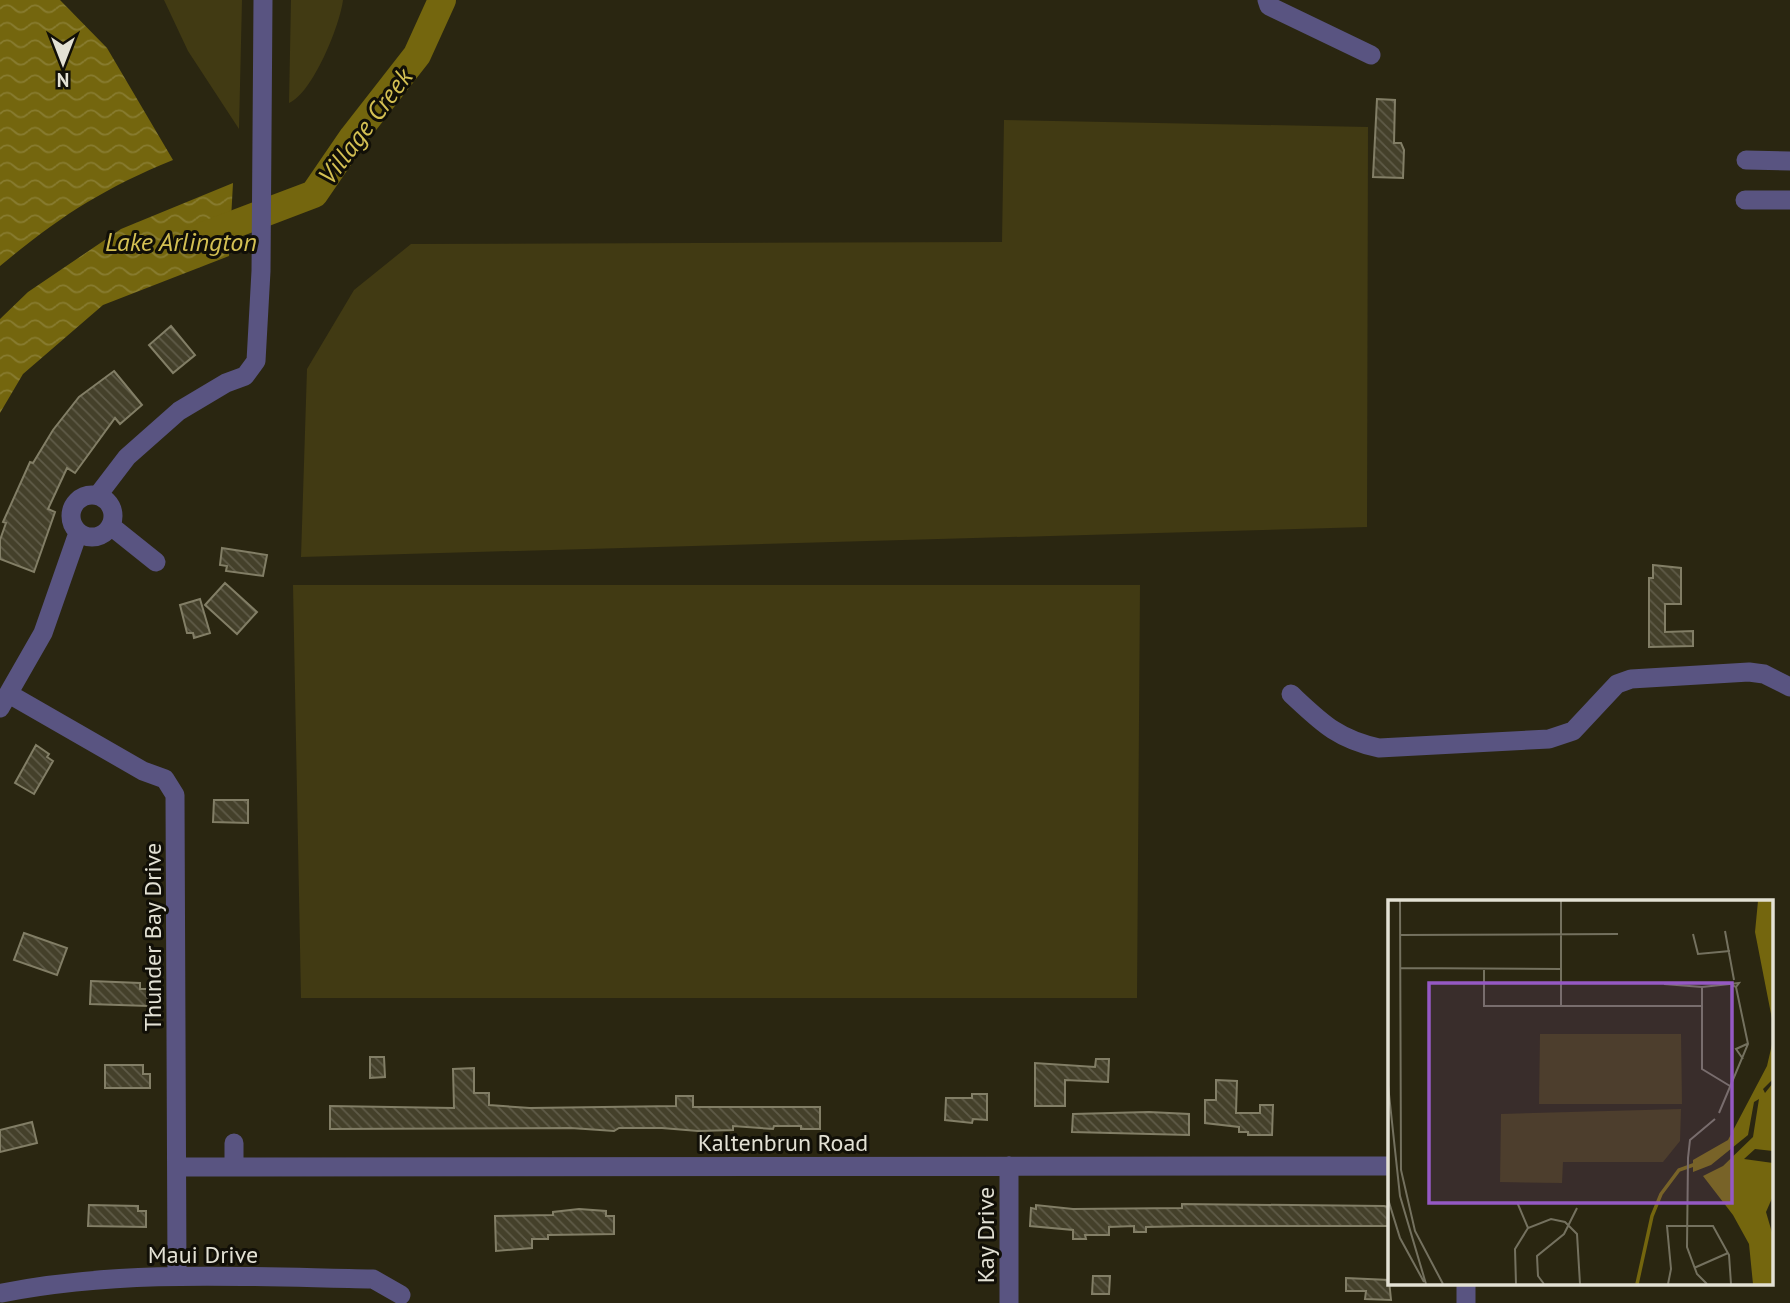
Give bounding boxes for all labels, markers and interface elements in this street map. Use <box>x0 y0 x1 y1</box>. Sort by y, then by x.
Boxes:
north arrow <box>28 28 98 98</box>
water label: Village Creek <box>311 60 420 191</box>
text: N <box>57 68 69 92</box>
water label: Lake Arlington <box>105 225 257 258</box>
street label: Thunder Bay Drive <box>137 843 168 1031</box>
inset map <box>1388 900 1772 1286</box>
street label: Kaltenbrun Road <box>698 1127 868 1158</box>
street label: Kay Drive <box>970 1187 1001 1283</box>
street label: Maui Drive <box>148 1239 258 1270</box>

